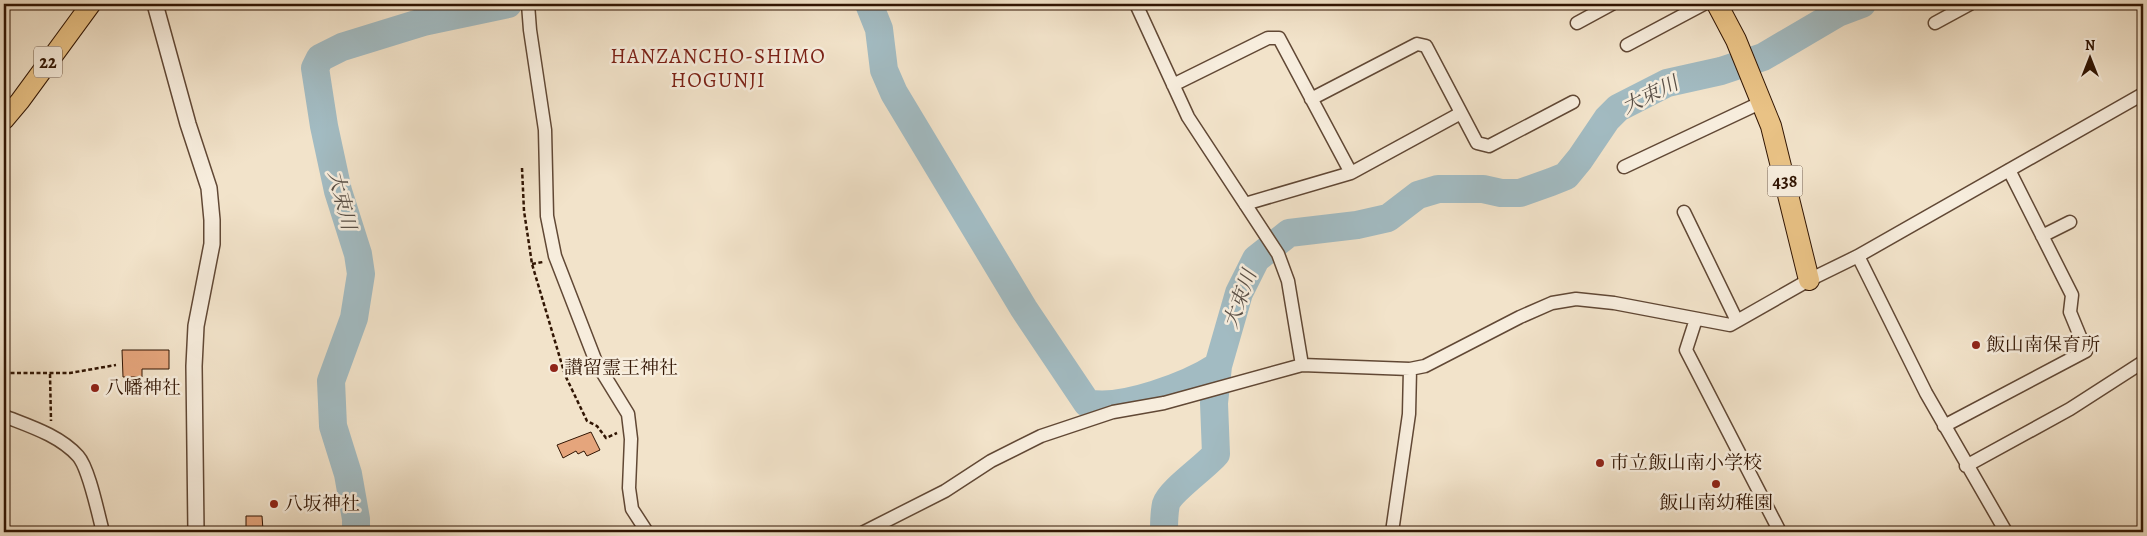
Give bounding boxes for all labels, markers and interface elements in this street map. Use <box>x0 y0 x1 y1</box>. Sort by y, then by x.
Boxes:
north arrow <box>2064 32 2114 82</box>
text: N <box>2085 36 2095 55</box>
district label: HANZANCHO-SHIMO HOGUNJI <box>610 42 826 94</box>
road number: 22 <box>34 46 62 78</box>
water label: 大束川 <box>1617 69 1685 120</box>
road number: 438 <box>1768 166 1802 197</box>
water label: 大束川 <box>322 168 363 234</box>
water label: 大束川 <box>1217 264 1264 332</box>
place label: 飯山南保育所 <box>1986 332 2100 358</box>
marker: 飯山南保育所 <box>1970 339 1982 351</box>
place label: 讃留霊王神社 <box>564 355 678 381</box>
marker: 讃留霊王神社 <box>548 362 560 374</box>
place label: 八幡神社 <box>105 375 181 401</box>
marker: 八幡神社 <box>89 382 101 394</box>
place label: 市立飯山南小学校 <box>1610 450 1762 476</box>
marker: 市立飯山南小学校 <box>1594 457 1606 469</box>
marker: 飯山南幼稚園 <box>1710 478 1722 490</box>
place label: 飯山南幼稚園 <box>1659 490 1773 516</box>
place label: 八坂神社 <box>284 491 360 517</box>
marker: 八坂神社 <box>268 498 280 510</box>

